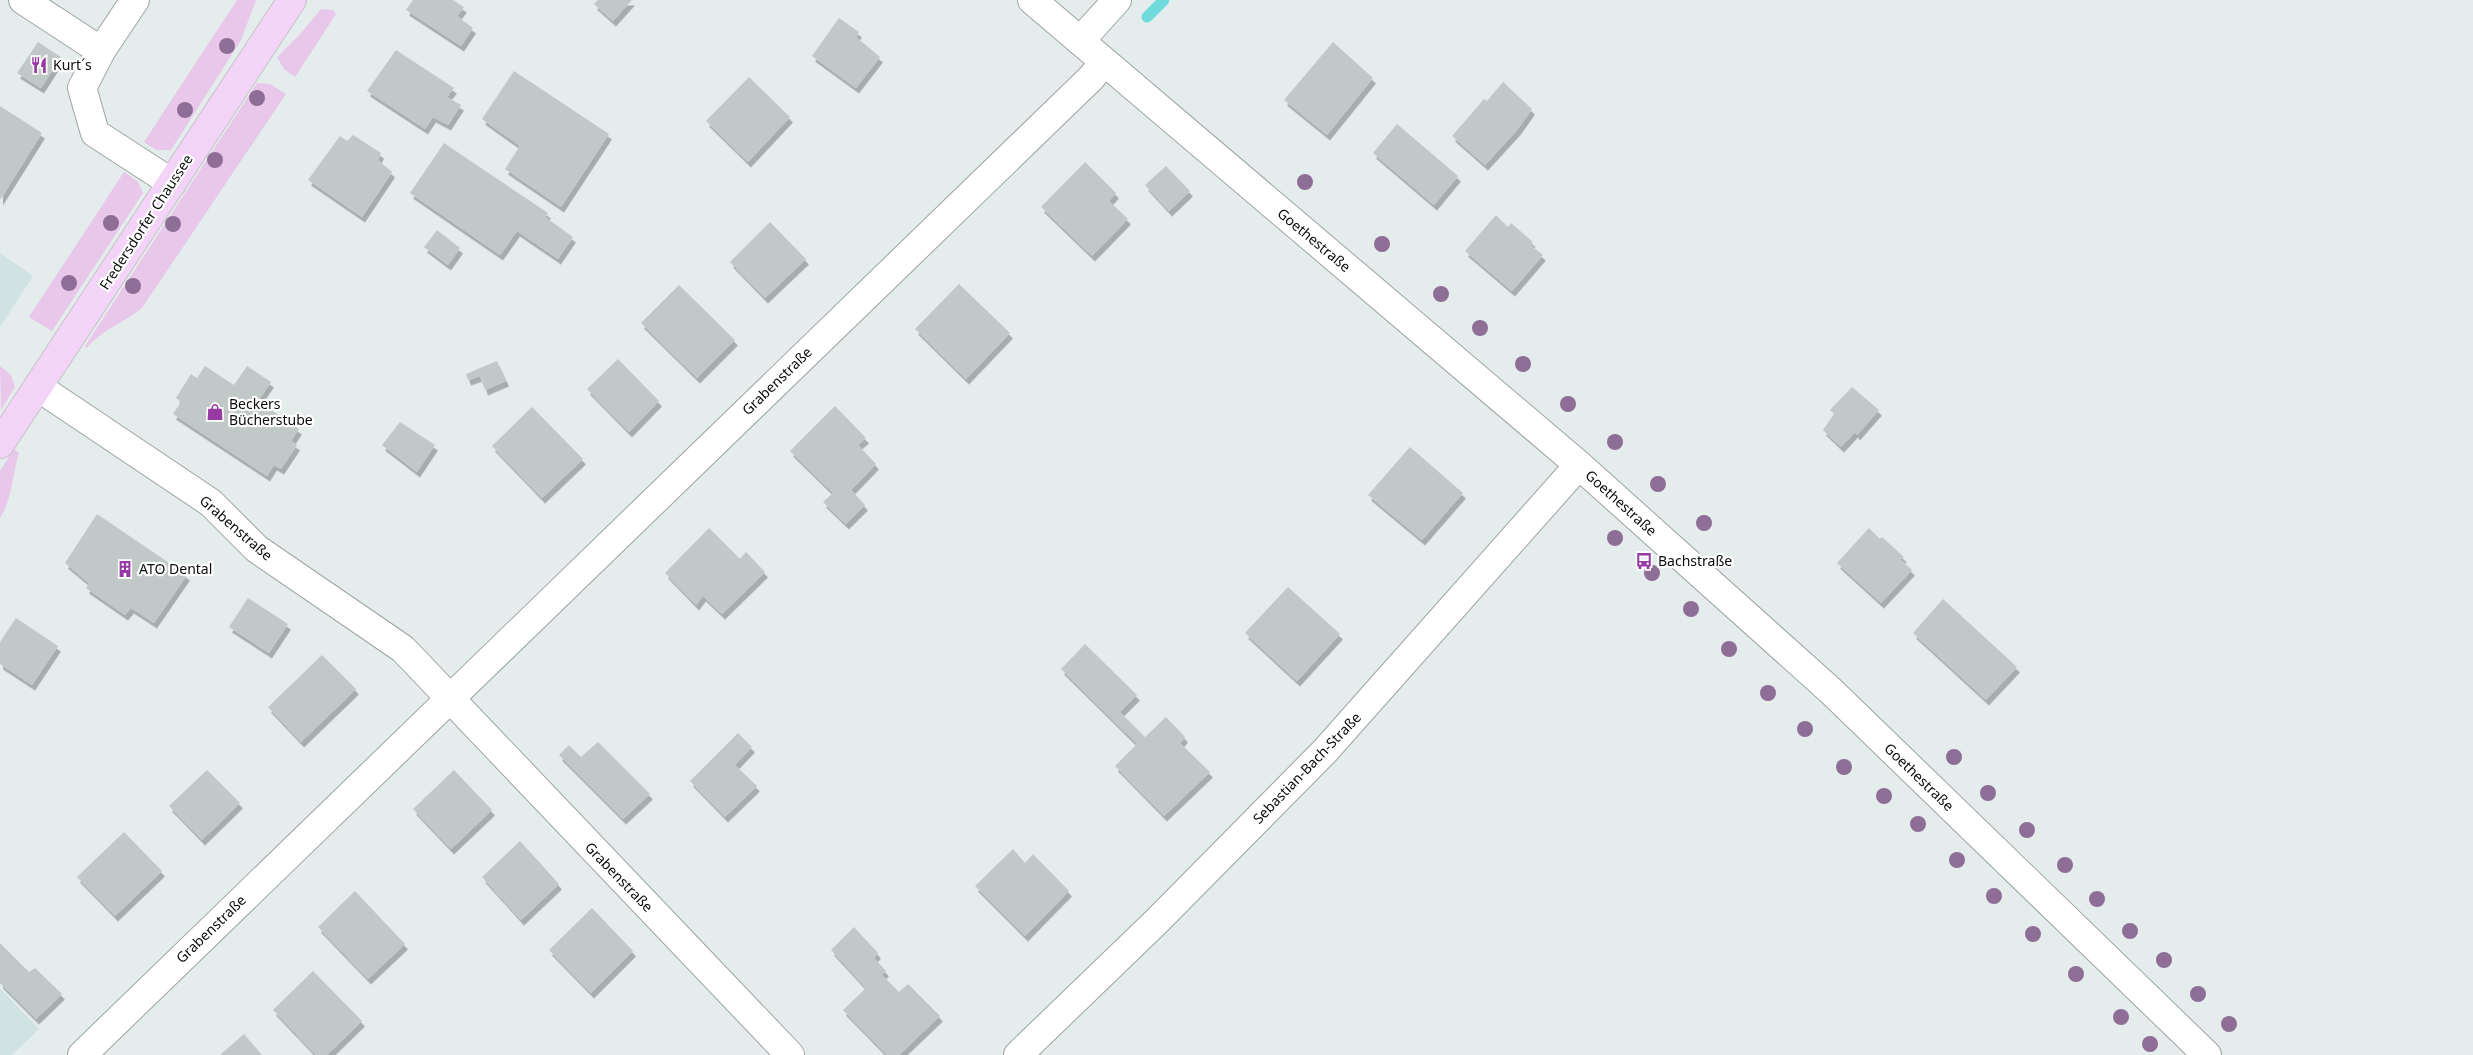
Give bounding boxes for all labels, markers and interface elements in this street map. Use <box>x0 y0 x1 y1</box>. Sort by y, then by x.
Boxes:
restaurant icon: Kurt´s <box>29 55 49 75</box>
place label: Kurt´s <box>53 55 92 74</box>
street label: Fredersdorfer Chaussee <box>95 150 197 293</box>
street label: Goethestraße <box>1274 203 1355 276</box>
street label: Grabenstraße <box>737 342 816 419</box>
place label: Beckers Bücherstube <box>229 394 313 429</box>
shop icon: Beckers Bücherstube <box>205 402 225 422</box>
street label: Goethestraße <box>1582 465 1661 540</box>
street label: Grabenstraße <box>196 491 277 565</box>
bus stop icon: Bachstraße <box>1634 551 1654 571</box>
place label: Bachstraße <box>1658 551 1732 570</box>
building icon: ATO Dental <box>115 559 135 579</box>
place label: ATO Dental <box>139 559 212 578</box>
street label: Sebastian-Bach-Straße <box>1248 708 1365 828</box>
street label: Goethestraße <box>1880 739 1958 815</box>
street label: Grabenstraße <box>581 837 658 916</box>
street label: Grabenstraße <box>171 890 250 967</box>

